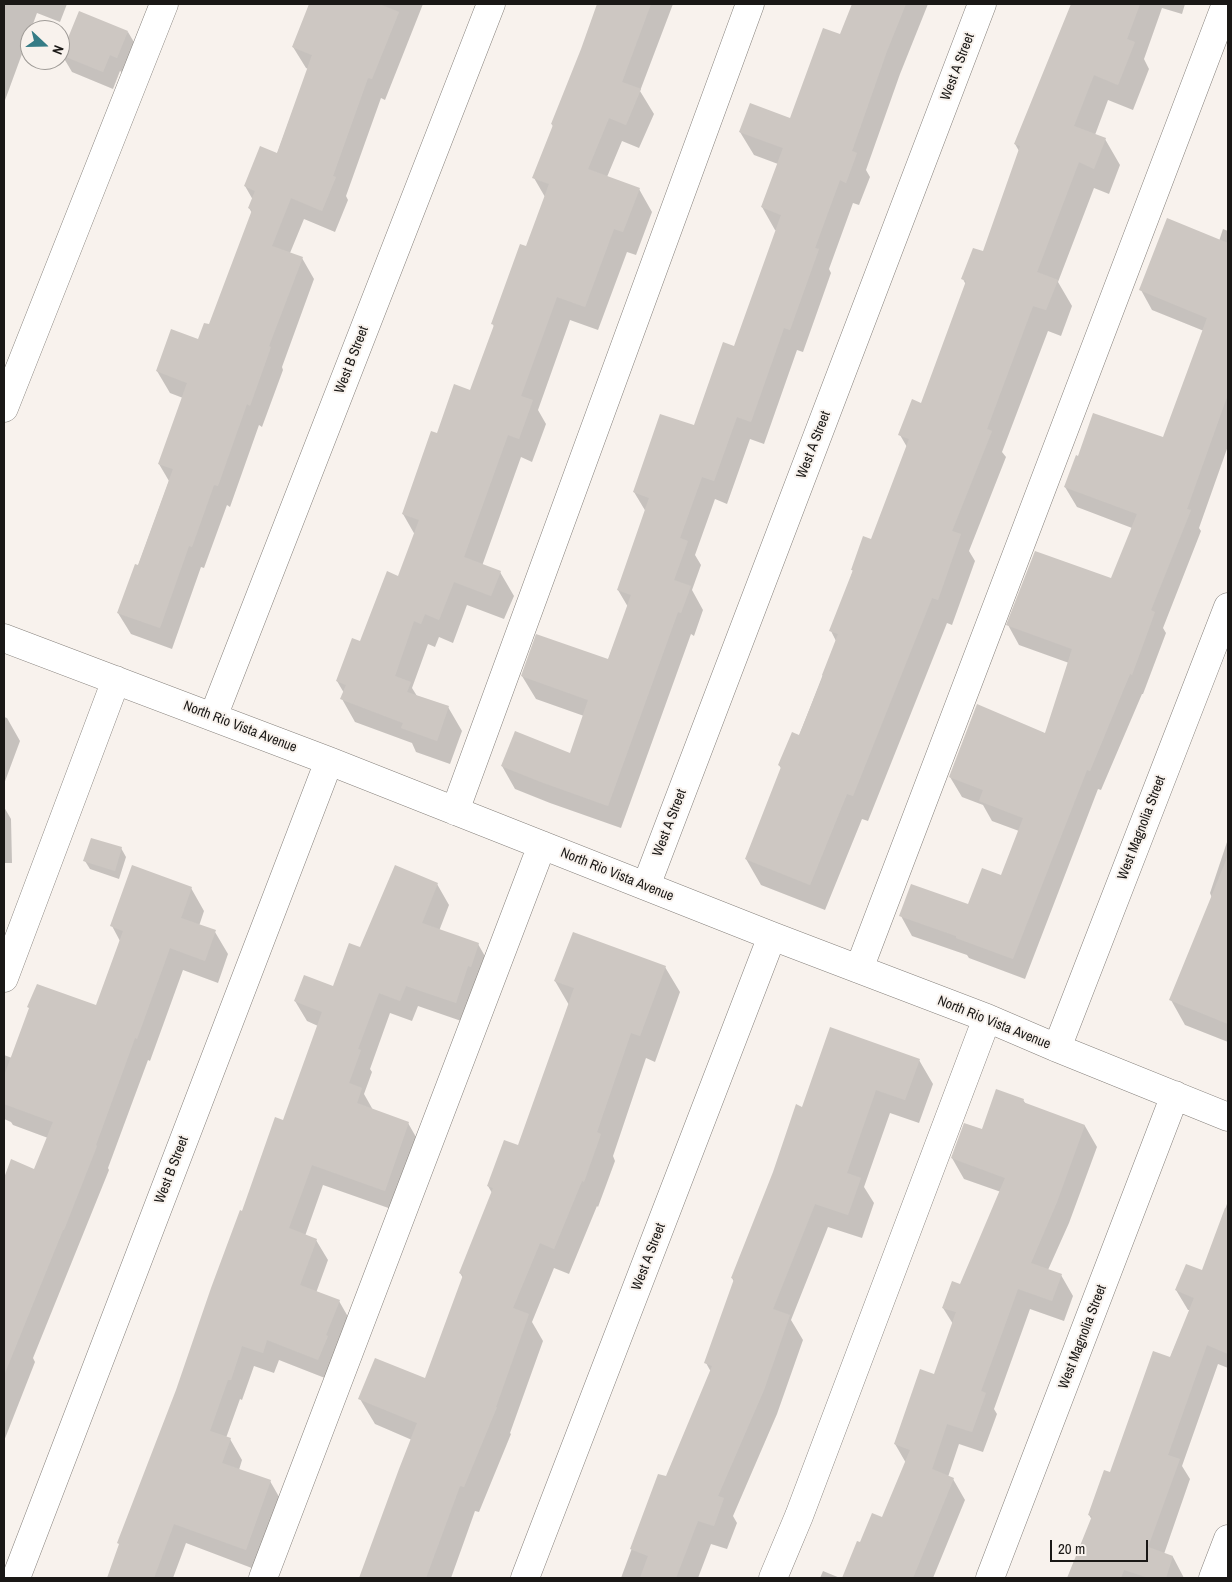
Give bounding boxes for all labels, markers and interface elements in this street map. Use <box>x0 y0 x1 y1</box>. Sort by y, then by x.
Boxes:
north arrow <box>20 20 70 70</box>
street label: West A Street <box>938 31 978 103</box>
text: N <box>48 43 68 57</box>
street label: West B Street <box>332 324 372 396</box>
street label: West A Street <box>794 409 834 481</box>
street label: North Rio Vista Avenue <box>181 698 299 756</box>
street label: West Magnolia Street <box>1114 774 1170 882</box>
street label: West A Street <box>650 787 690 859</box>
street label: North Rio Vista Avenue <box>558 845 676 905</box>
street label: North Rio Vista Avenue <box>935 993 1053 1053</box>
street label: West B Street <box>152 1134 192 1206</box>
street label: West A Street <box>629 1221 669 1293</box>
street label: West Magnolia Street <box>1055 1283 1111 1391</box>
scale bar <box>1052 1530 1150 1562</box>
text: 20 m <box>1058 1538 1085 1559</box>

